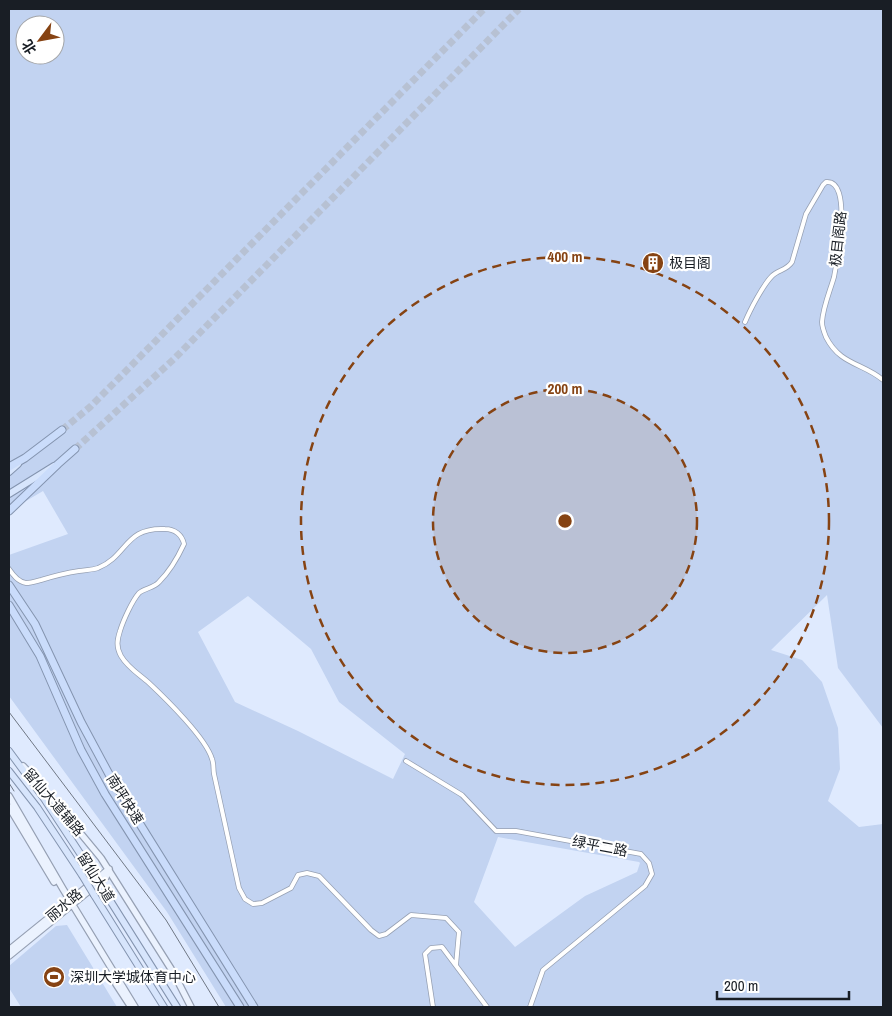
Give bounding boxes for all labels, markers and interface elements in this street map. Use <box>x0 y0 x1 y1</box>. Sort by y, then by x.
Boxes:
north arrow <box>15 15 65 65</box>
text: 北 <box>18 36 40 58</box>
street label: 极目阁路 <box>826 210 850 268</box>
text: 400 m <box>548 246 582 267</box>
building icon: 极目阁 <box>641 251 665 275</box>
place label: 极目阁 <box>669 254 711 272</box>
text: 200 m <box>548 378 582 399</box>
centre of rings <box>556 512 574 530</box>
street label: 留仙大道辅路 <box>20 764 88 840</box>
street label: 南坪快速 <box>103 770 147 828</box>
street label: 绿平二路 <box>571 832 629 860</box>
street label: 留仙大道 <box>74 848 118 906</box>
street label: 丽水路 <box>42 885 86 925</box>
sports icon: 深圳大学城体育中心 <box>42 965 66 989</box>
place label: 深圳大学城体育中心 <box>70 968 196 986</box>
scale bar <box>717 968 850 1000</box>
text: 200 m <box>724 975 758 996</box>

